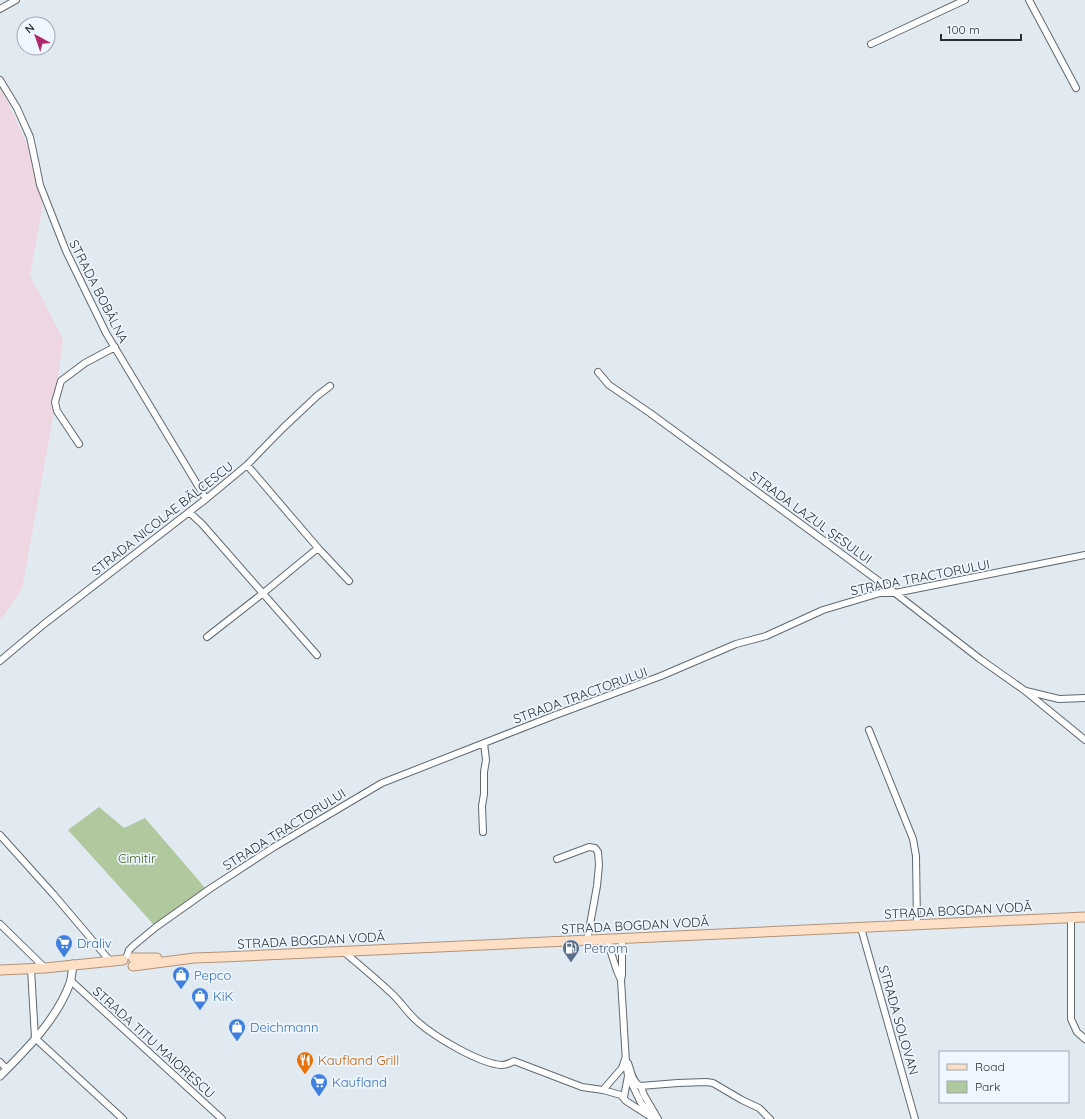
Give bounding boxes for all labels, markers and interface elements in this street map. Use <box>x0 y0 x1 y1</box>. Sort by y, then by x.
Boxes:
north arrow <box>16 16 56 56</box>
scale bar <box>941 16 1021 42</box>
text: N <box>22 20 37 36</box>
text: 100 m <box>947 22 980 37</box>
street label: STRADA BOBÂLNA <box>66 237 132 346</box>
street label: STRADA NICOLAE BĂLCESCU <box>88 458 236 578</box>
street label: STRADA LAZUL ȘESULUI <box>747 467 875 567</box>
street label: STRADA TRACTORULUI <box>849 556 991 598</box>
street label: STRADA TRACTORULUI <box>511 663 649 727</box>
street label: STRADA TRACTORULUI <box>220 785 348 873</box>
park label: Cimitir <box>118 850 156 866</box>
street label: STRADA BOGDAN VODĂ <box>884 898 1033 922</box>
street label: STRADA BOGDAN VODĂ <box>561 913 710 937</box>
street label: STRADA BOGDAN VODĂ <box>237 928 386 952</box>
supermarket icon: Draliv <box>54 933 74 958</box>
place label: Draliv <box>77 935 112 951</box>
fuel station icon: Petrom <box>561 938 581 963</box>
place label: Petrom <box>584 940 628 956</box>
street label: STRADA SOLOVAN <box>876 963 922 1077</box>
shop icon: Pepco <box>171 965 191 990</box>
place label: Pepco <box>194 967 232 983</box>
street label: STRADA TITU MAIORESCU <box>90 983 218 1101</box>
shop icon: KiK <box>190 986 210 1011</box>
place label: KiK <box>213 988 234 1004</box>
shop icon: Deichmann <box>227 1017 247 1042</box>
place label: Deichmann <box>250 1019 318 1035</box>
restaurant icon: Kaufland Grill <box>295 1050 315 1075</box>
legend <box>939 1051 1069 1103</box>
place label: Kaufland Grill <box>318 1052 399 1068</box>
text: Road <box>975 1059 1005 1074</box>
supermarket icon: Kaufland <box>309 1072 329 1097</box>
place label: Kaufland <box>332 1074 387 1090</box>
text: Park <box>975 1079 1000 1094</box>

